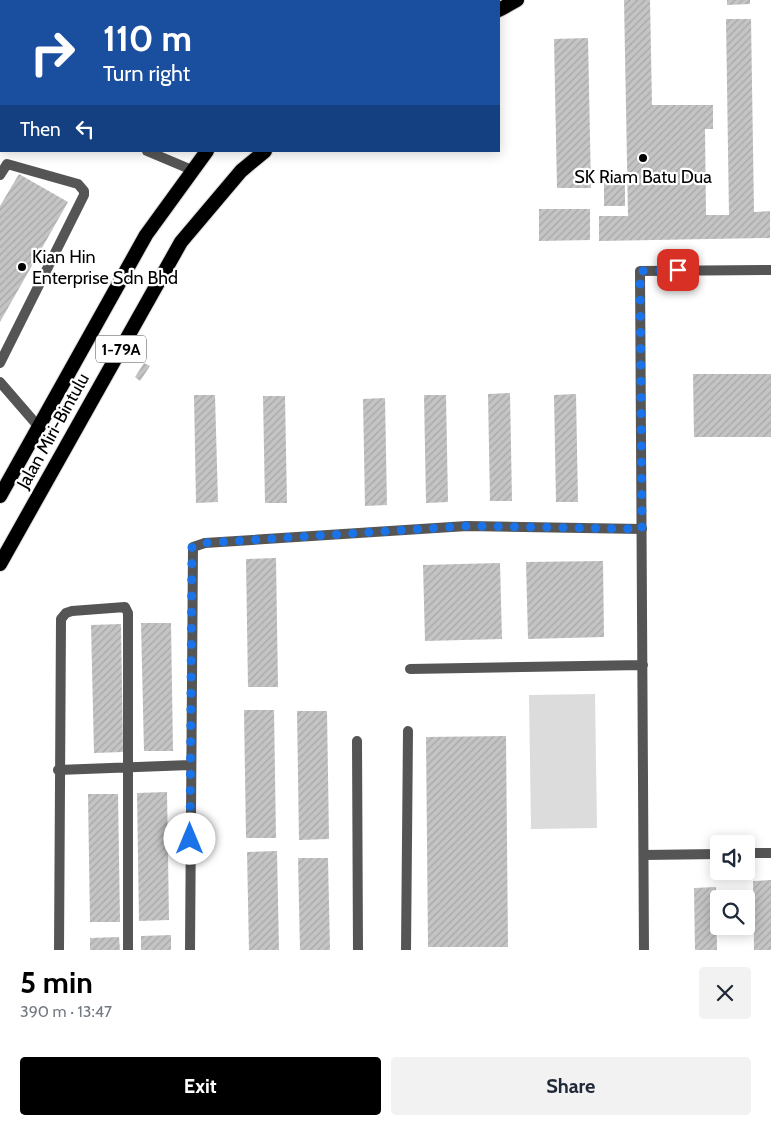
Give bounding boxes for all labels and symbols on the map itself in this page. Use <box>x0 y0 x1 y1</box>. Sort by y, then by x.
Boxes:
marker: SK Riam Batu Dua <box>637 152 649 164</box>
place label: SK Riam Batu Dua <box>574 166 712 188</box>
place label: Kian Hin Enterprise Sdn Bhd <box>32 246 178 289</box>
pin <box>657 249 699 291</box>
marker: Kian Hin Enterprise Sdn Bhd <box>16 261 28 273</box>
road number: 1-79A <box>96 336 146 362</box>
street label: Jalan Miri-Bintulu <box>12 369 94 494</box>
position arrow <box>163 812 215 864</box>

